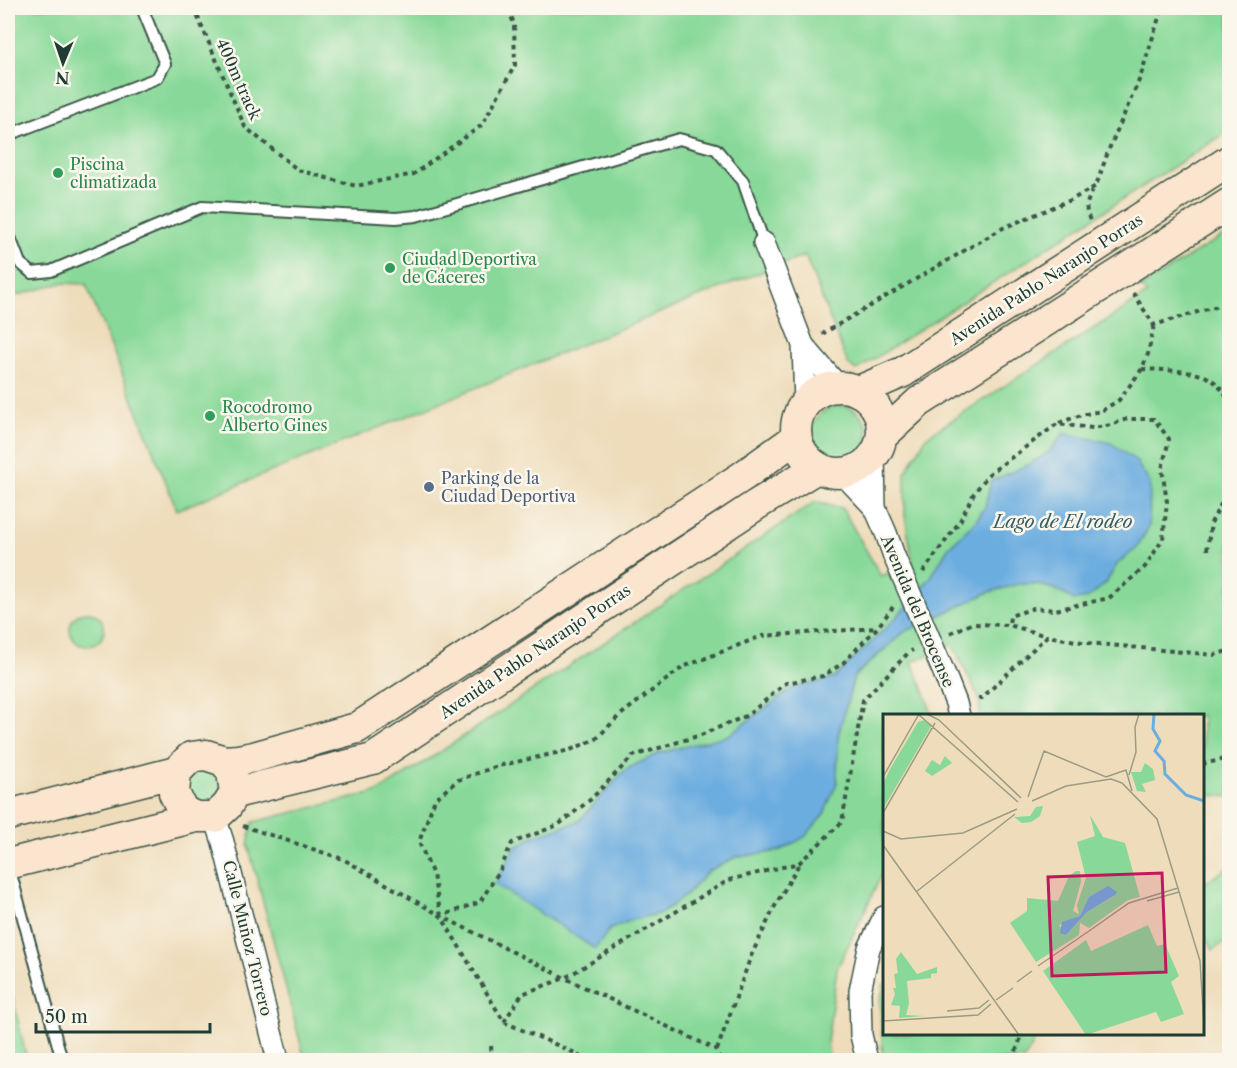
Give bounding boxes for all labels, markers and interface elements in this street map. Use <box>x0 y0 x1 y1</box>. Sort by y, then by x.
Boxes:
north arrow <box>33 33 93 93</box>
street label: 400m track <box>212 35 266 124</box>
text: N <box>55 68 70 88</box>
place label: Piscina climatizada <box>70 154 157 192</box>
marker: Piscina climatizada <box>51 166 65 180</box>
street label: Avenida Pablo Naranjo Porras <box>945 209 1146 350</box>
place label: Ciudad Deportiva de Cáceres <box>402 249 537 287</box>
marker: Ciudad Deportiva de Cáceres <box>383 261 397 275</box>
place label: Rocodromo Alberto Gines <box>221 397 327 435</box>
marker: Rocodromo Alberto Gines <box>203 409 217 423</box>
place label: Parking de la Ciudad Deportiva <box>441 468 576 506</box>
marker: Parking de la Ciudad Deportiva <box>422 480 436 494</box>
water label: Lago de El rodeo <box>992 511 1133 533</box>
street label: Avenida del Brocense <box>876 531 959 690</box>
street label: Avenida Pablo Naranjo Porras <box>435 579 634 723</box>
inset map <box>883 714 1204 1035</box>
street label: Calle Muñoz Torrero <box>219 858 277 1018</box>
scale bar <box>36 996 210 1034</box>
text: 50 m <box>45 1006 88 1028</box>

